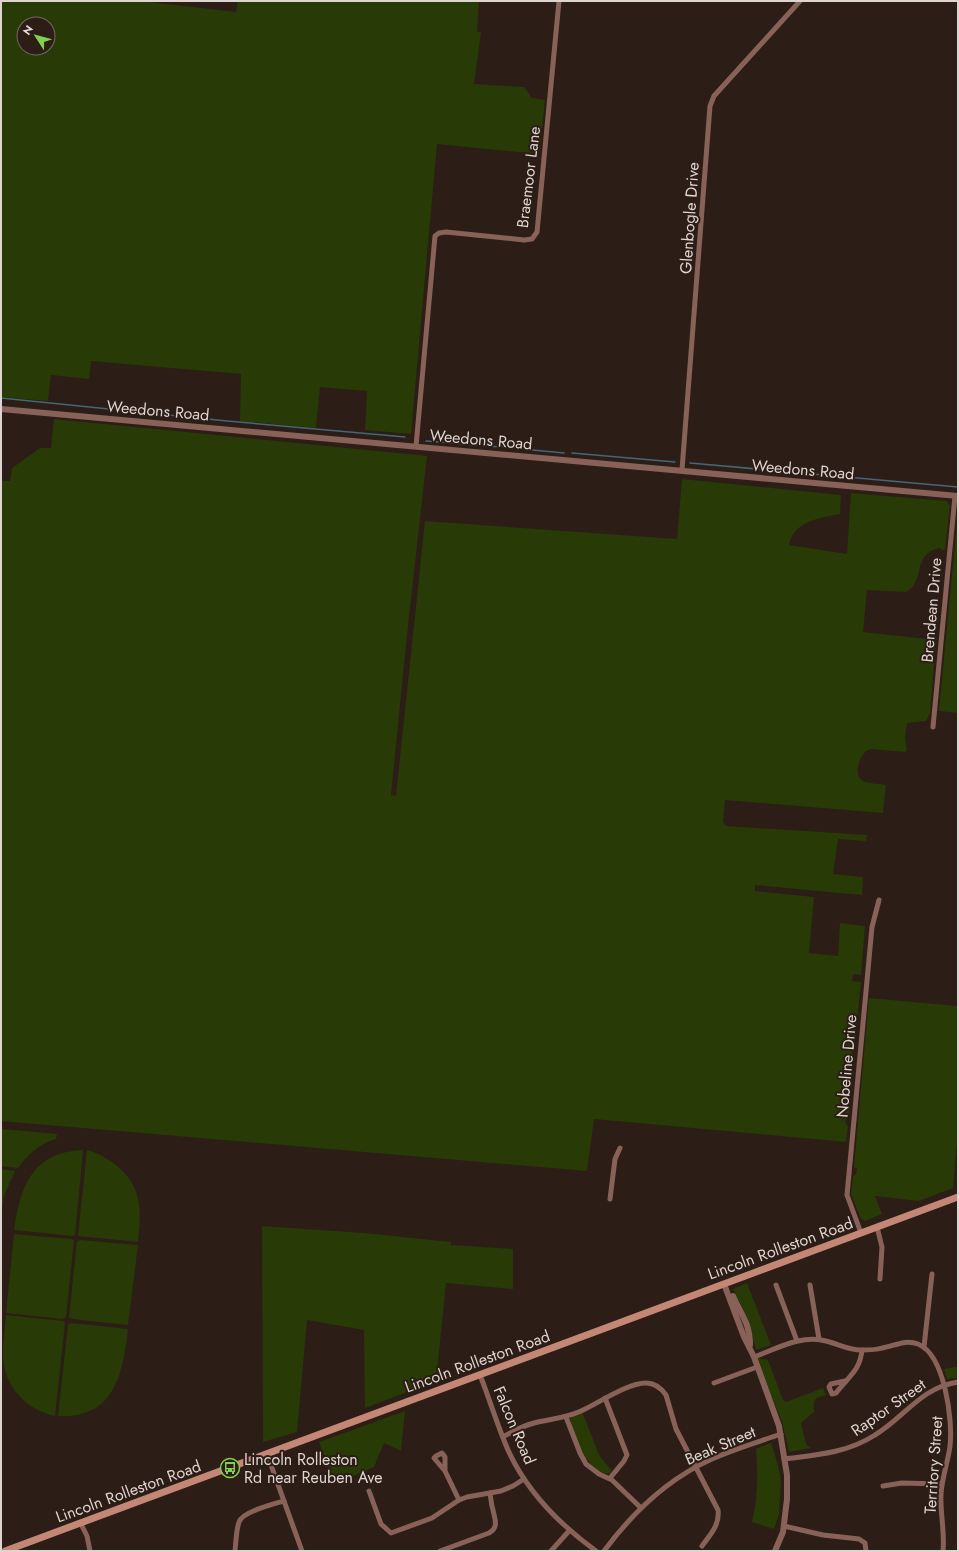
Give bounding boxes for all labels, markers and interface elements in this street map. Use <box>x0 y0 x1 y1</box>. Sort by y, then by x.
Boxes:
north arrow <box>16 16 56 56</box>
text: N <box>19 22 37 38</box>
street label: Braemoor Lane <box>511 125 546 229</box>
street label: Glenbogle Drive <box>674 161 705 275</box>
street label: Weedons Road <box>106 395 210 426</box>
street label: Weedons Road <box>429 424 533 455</box>
street label: Weedons Road <box>751 454 855 485</box>
street label: Brendean Drive <box>915 557 948 663</box>
street label: Nobeline Drive <box>831 1014 862 1119</box>
street label: Lincoln Rolleston Road <box>704 1211 856 1285</box>
street label: Lincoln Rolleston Road <box>401 1324 553 1398</box>
street label: Raptor Street <box>846 1373 931 1442</box>
street label: Falcon Road <box>488 1383 541 1468</box>
street label: Territory Street <box>919 1415 948 1515</box>
street label: Beak Street <box>681 1420 759 1471</box>
place label: Lincoln Rolleston Rd near Reuben Ave <box>244 1448 382 1489</box>
street label: Lincoln Rolleston Road <box>52 1454 204 1528</box>
bus stop icon: Lincoln Rolleston Rd near Reuben Ave <box>219 1457 241 1479</box>

